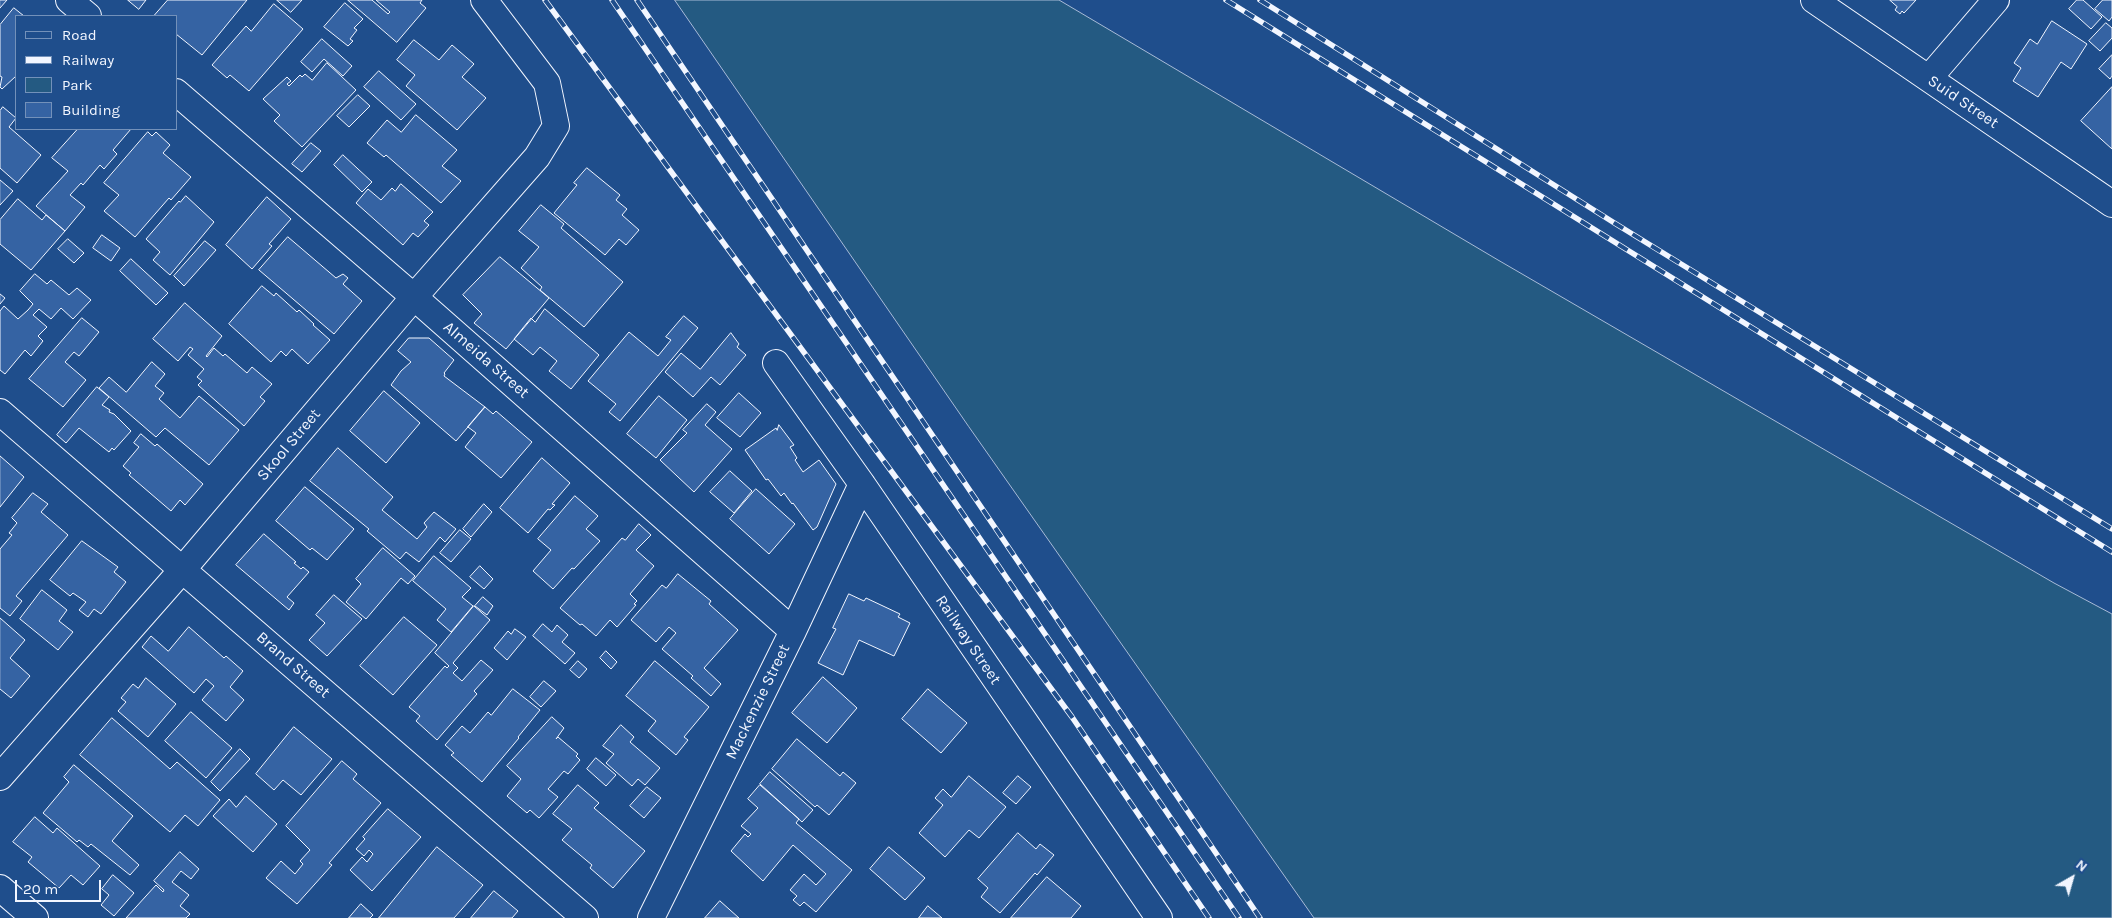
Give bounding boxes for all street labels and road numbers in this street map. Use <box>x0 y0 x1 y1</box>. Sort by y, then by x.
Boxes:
street label: Suid Street <box>1924 71 2002 133</box>
street label: Almeida Street <box>439 317 533 403</box>
street label: Skool Street <box>253 405 325 485</box>
street label: Railway Street <box>931 592 1005 688</box>
street label: Brand Street <box>252 628 334 702</box>
street label: Mackenzie Street <box>722 641 794 763</box>

